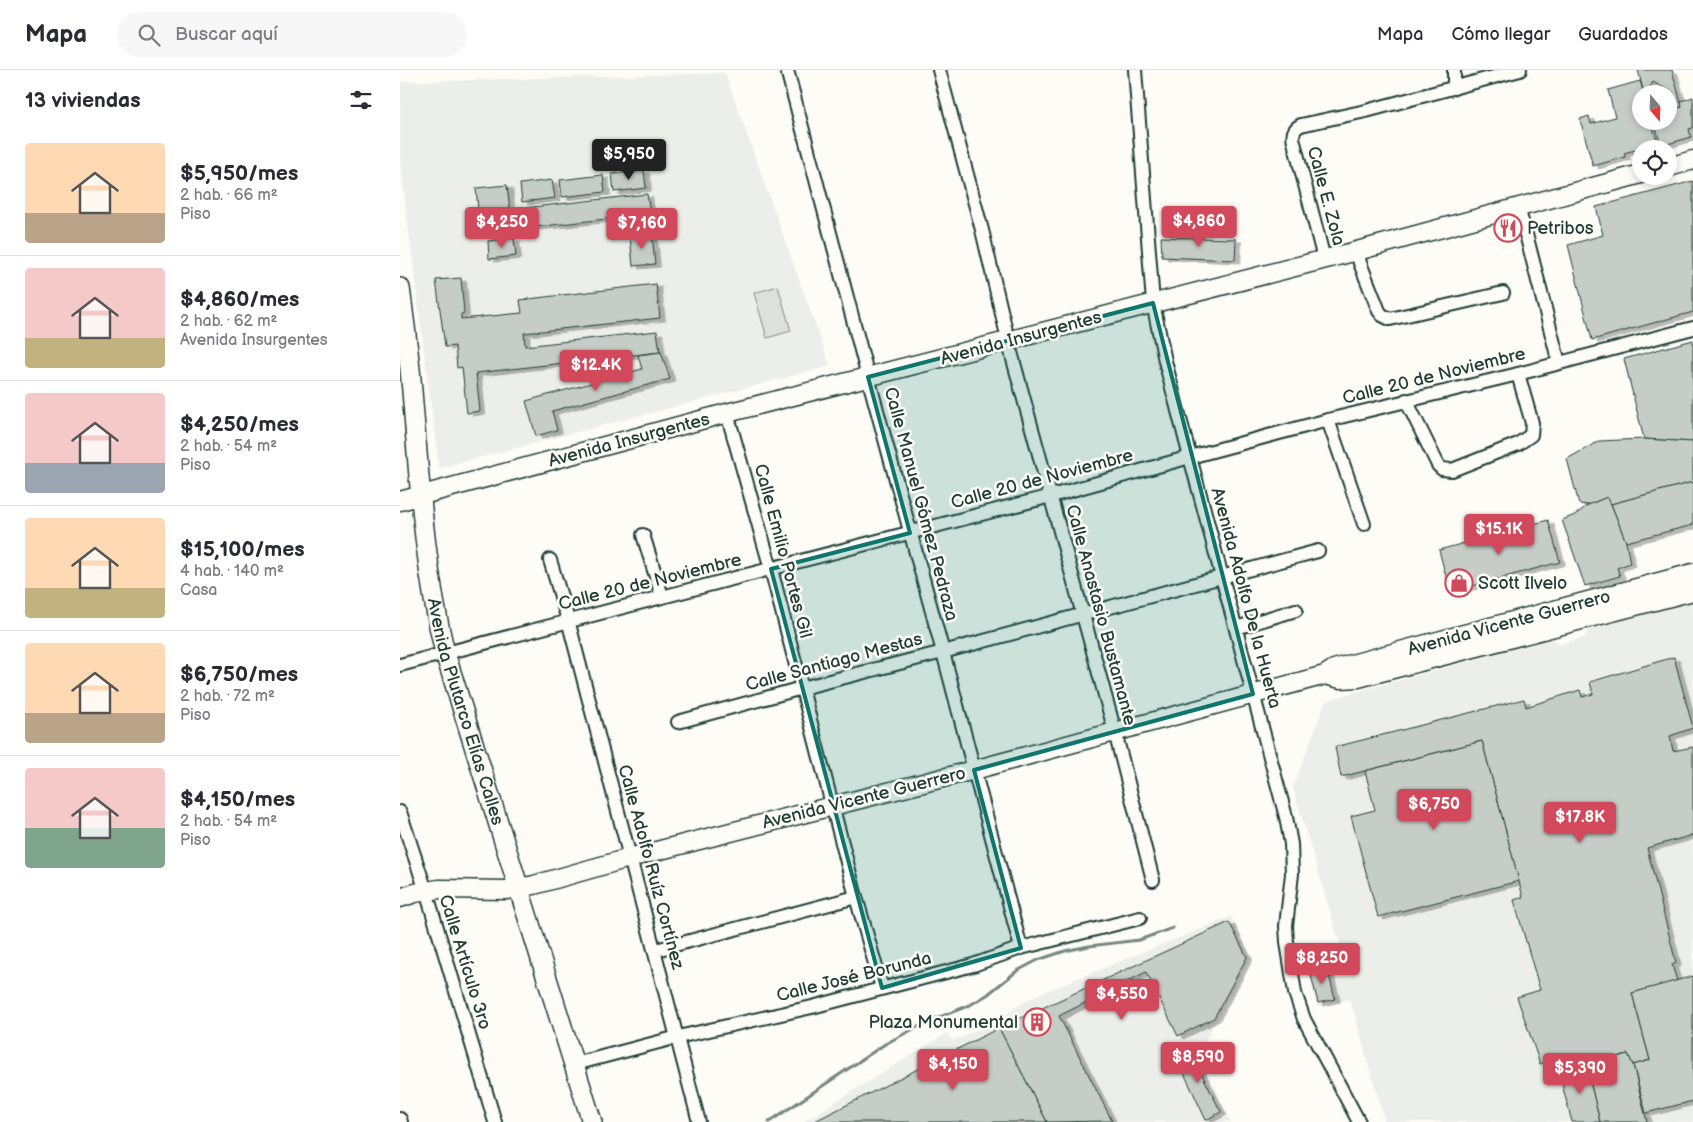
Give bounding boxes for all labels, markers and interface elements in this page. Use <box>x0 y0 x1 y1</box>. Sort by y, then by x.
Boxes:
search box <box>117 12 467 57</box>
text: Mapa <box>25 20 87 49</box>
icon: search <box>135 21 163 49</box>
text: Buscar aquí <box>175 23 278 46</box>
text: Mapa <box>1377 24 1423 45</box>
text: Cómo llegar <box>1451 24 1550 45</box>
text: Guardados <box>1578 24 1668 45</box>
north arrow <box>1632 85 1678 130</box>
map controls <box>1632 85 1677 185</box>
icon: filters <box>347 86 375 114</box>
text: 13 viviendas <box>25 88 140 113</box>
pin: $5,950 <box>588 138 670 181</box>
button: locate <box>1632 140 1677 185</box>
street label: Calle E. Zola <box>1303 144 1349 248</box>
text: $5,950 <box>603 145 655 164</box>
text: $5,950/mes <box>180 161 298 186</box>
icon: home <box>65 163 125 223</box>
text: 2 hab. · 66 m² <box>180 186 278 205</box>
text: Piso <box>180 205 211 224</box>
pin: $4,250 <box>461 206 543 249</box>
pin: $4,860 <box>1158 206 1240 248</box>
pin: $7,160 <box>601 208 683 250</box>
text: $4,860 <box>1173 212 1225 231</box>
text: $4,250 <box>476 213 528 232</box>
restaurant icon: Petribos <box>1493 213 1523 243</box>
text: $7,160 <box>617 214 667 233</box>
place label: Petribos <box>1527 218 1594 239</box>
text: $4,860/mes <box>180 287 299 312</box>
icon: home <box>65 288 125 348</box>
street label: Avenida Insurgentes <box>938 306 1104 370</box>
text: 2 hab. · 62 m² <box>180 312 277 331</box>
text: Avenida Insurgentes <box>180 331 328 350</box>
street label: Calle 20 de Noviembre <box>1340 343 1528 409</box>
pin: $12.4K <box>555 350 637 392</box>
text: $12.4K <box>571 356 621 375</box>
street label: Calle Manuel Gómez Pedraza <box>880 385 962 623</box>
street label: Avenida Insurgentes <box>546 408 712 472</box>
text: $4,250/mes <box>180 412 299 437</box>
icon: home <box>65 413 125 473</box>
text: 2 hab. · 54 m² <box>180 437 277 456</box>
street label: Calle 20 de Noviembre <box>949 445 1136 513</box>
text: Piso <box>180 456 211 475</box>
street label: Calle Emilio Portes Gil <box>750 462 816 640</box>
street label: Avenida Adolfo De la Huerta <box>1206 485 1286 711</box>
street label: Calle Anastasio Bustamante <box>1061 502 1141 728</box>
pin: $15.1K <box>1458 514 1540 556</box>
text: $15.1K <box>1475 520 1523 539</box>
text: $15,100/mes <box>180 537 305 562</box>
icon: home <box>65 538 125 598</box>
street label: Calle 20 de Noviembre <box>556 549 744 615</box>
text: 4 hab. · 140 m² <box>180 562 284 581</box>
shop icon: Scott Ilvelo <box>1444 568 1474 598</box>
place label: Scott Ilvelo <box>1478 573 1567 594</box>
text: Casa <box>180 581 217 600</box>
street label: Avenida Vicente Guerrero <box>1405 586 1613 660</box>
street label: Avenida Plutarco Elías Calles <box>423 596 509 828</box>
street label: Calle Santiago Mestas <box>743 628 925 696</box>
text: $6,750/mes <box>180 662 298 687</box>
icon: home <box>65 663 125 723</box>
text: 2 hab. · 72 m² <box>180 687 275 706</box>
text: Piso <box>180 706 211 725</box>
street label: Calle Adolfo Ruíz Cortínez <box>614 762 689 972</box>
street label: Avenida Vicente Guerrero <box>760 763 968 833</box>
text: $4,150/mes <box>180 787 295 812</box>
icon: home <box>65 788 125 848</box>
pin: $6,750 <box>1393 788 1475 831</box>
text: $6,750 <box>1408 795 1460 814</box>
pin: $17.8K <box>1539 802 1621 844</box>
text: $17.8K <box>1555 808 1605 827</box>
text: 2 hab. · 54 m² <box>180 812 277 831</box>
text: Piso <box>180 831 211 850</box>
street label: Calle Artículo 3ro <box>435 892 495 1032</box>
pin: $8,250 <box>1281 942 1363 985</box>
street label: Calle José Borunda <box>774 948 934 1006</box>
text: $8,250 <box>1296 949 1348 968</box>
pin: $4,550 <box>1081 978 1163 1021</box>
text: $4,550 <box>1096 985 1148 1004</box>
building icon: Plaza Monumental <box>1022 1007 1052 1037</box>
place label: Plaza Monumental <box>868 1012 1018 1033</box>
pin: $8,590 <box>1157 1042 1239 1084</box>
pin: $4,150 <box>912 1048 994 1091</box>
text: $8,590 <box>1172 1048 1224 1067</box>
pin: $5,390 <box>1539 1052 1621 1095</box>
text: $4,150 <box>928 1055 978 1074</box>
text: $5,390 <box>1554 1059 1606 1078</box>

